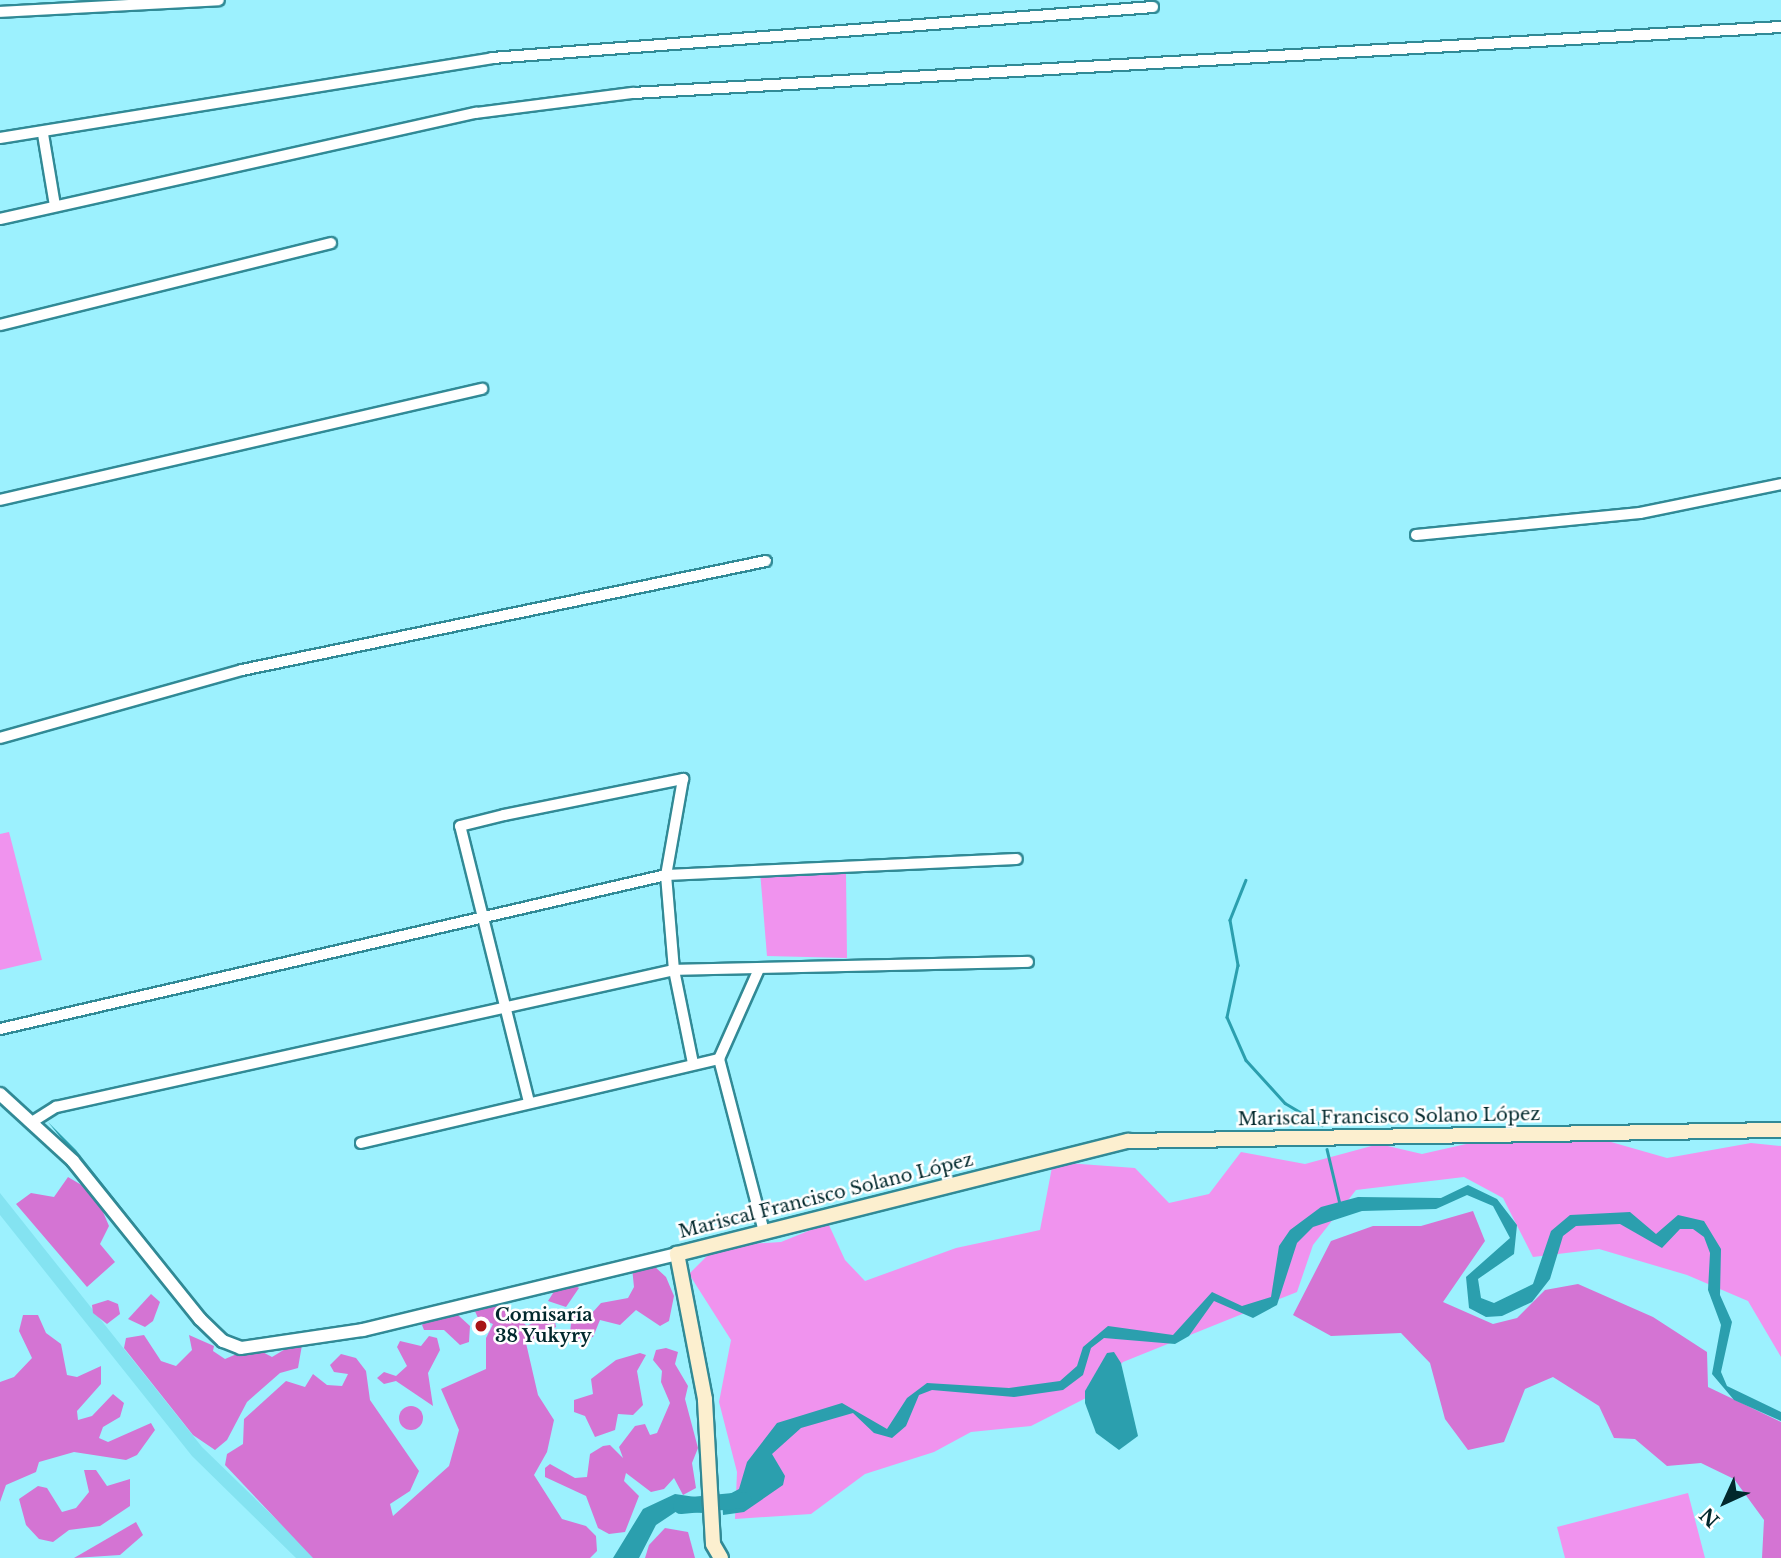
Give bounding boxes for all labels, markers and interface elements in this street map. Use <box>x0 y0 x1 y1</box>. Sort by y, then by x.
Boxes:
street label: Mariscal Francisco Solano López <box>1238 1104 1540 1130</box>
street label: Mariscal Francisco Solano López <box>677 1149 975 1243</box>
place label: Comisaría 38 Yukyry <box>495 1305 593 1348</box>
marker: Comisaría 38 Yukyry <box>473 1318 489 1334</box>
north arrow <box>1690 1467 1760 1537</box>
text: N <box>1695 1503 1724 1532</box>

